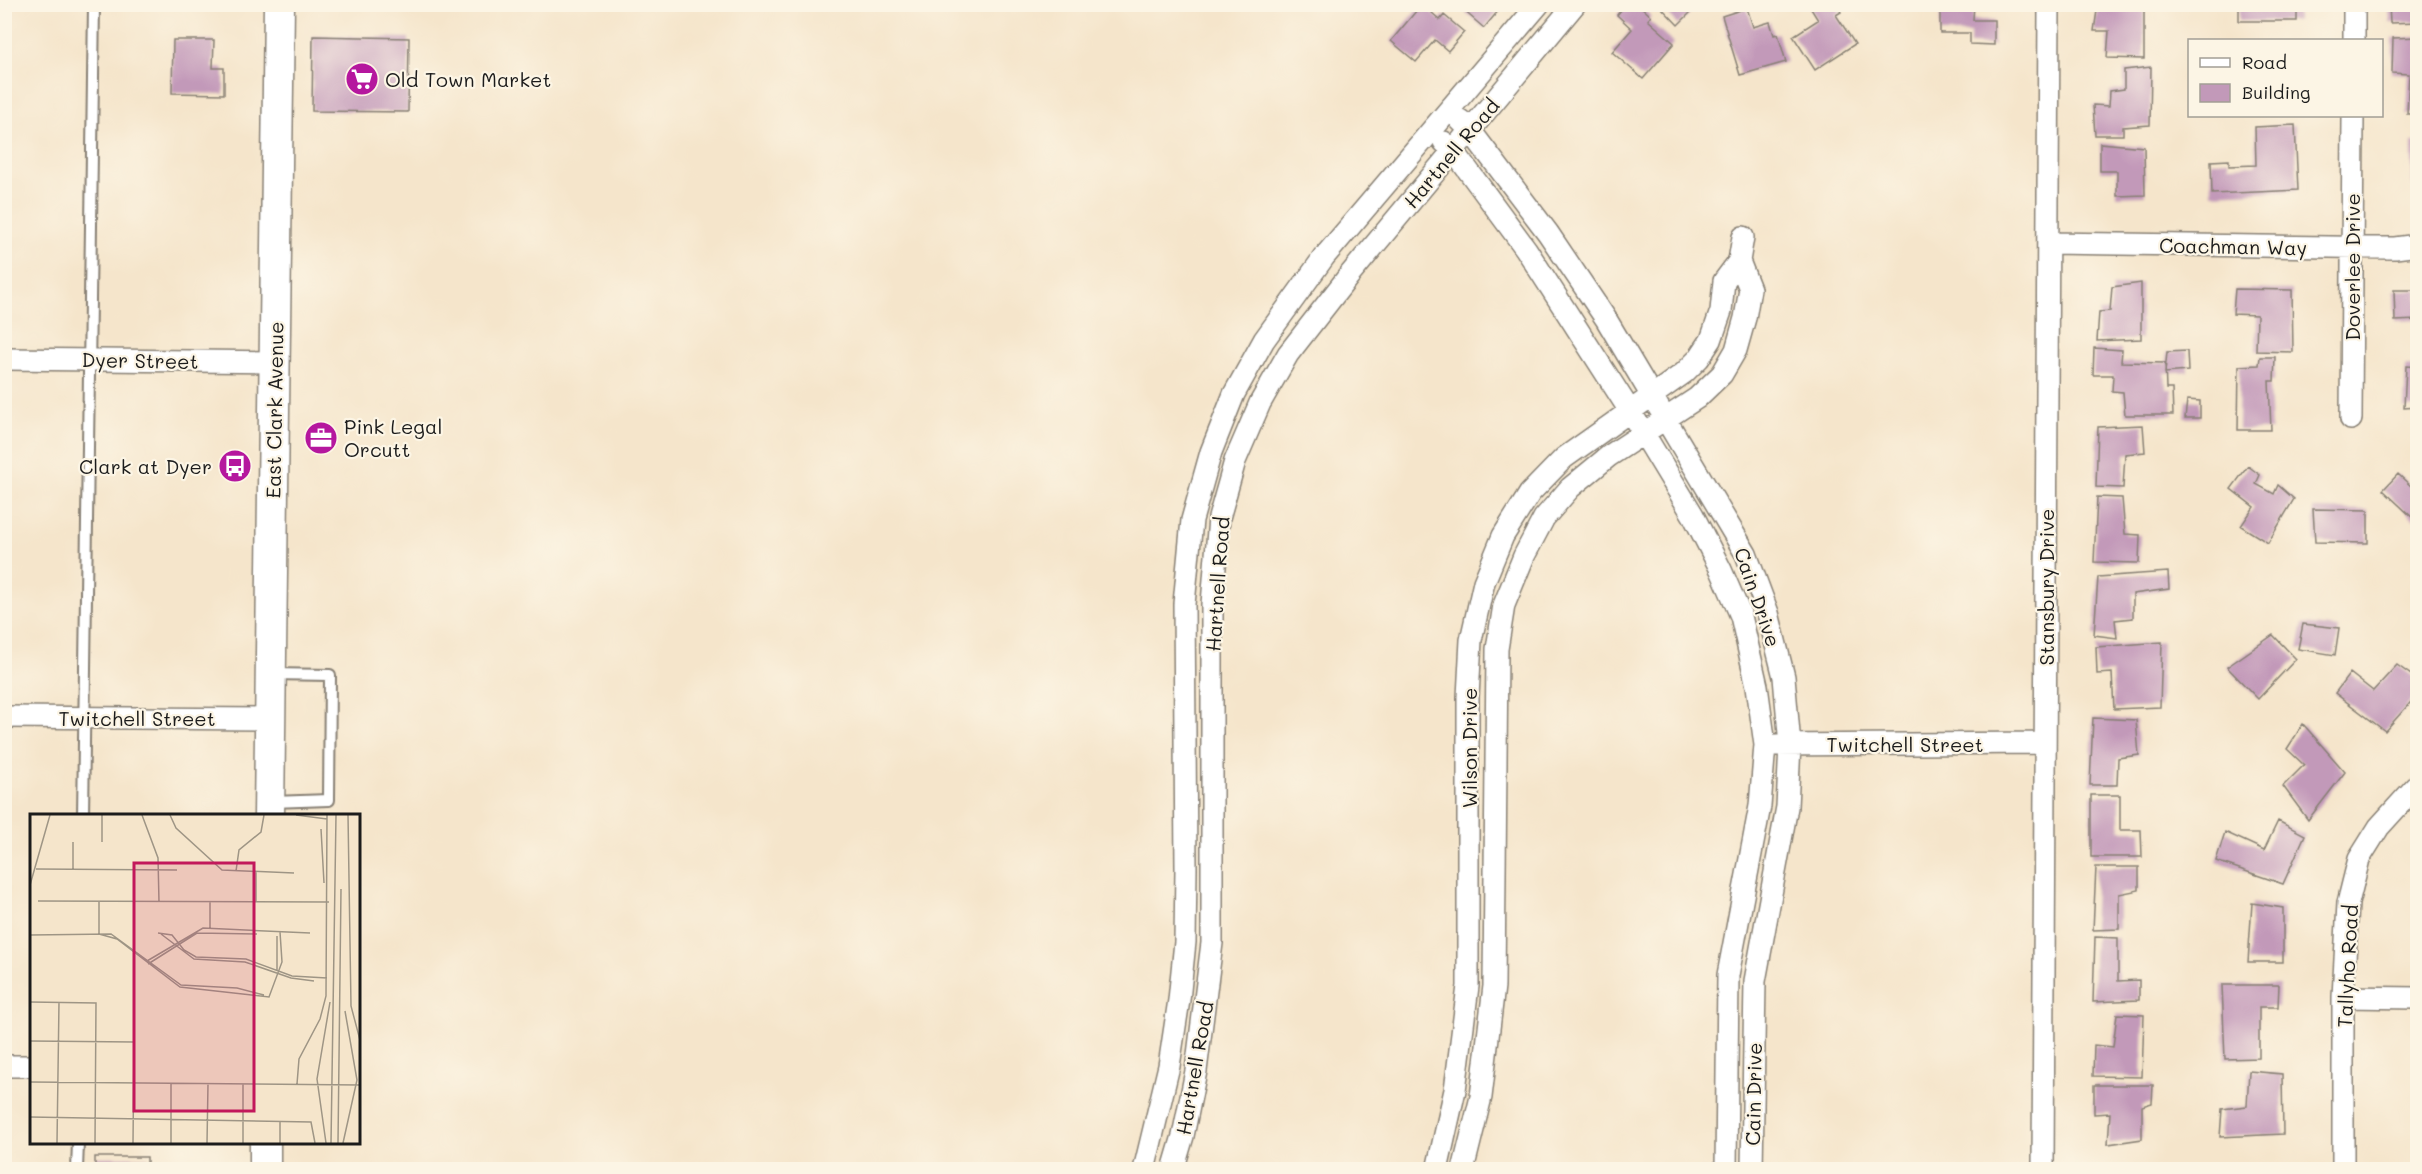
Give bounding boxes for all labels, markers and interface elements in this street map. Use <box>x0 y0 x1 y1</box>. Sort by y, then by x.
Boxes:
legend <box>2188 39 2383 117</box>
text: Road <box>2242 50 2287 74</box>
supermarket icon: Old Town Market <box>344 61 380 97</box>
place label: Old Town Market <box>385 66 551 92</box>
text: Building <box>2242 80 2310 104</box>
street label: Hartnell Road <box>1398 93 1504 213</box>
street label: Doverlee Drive <box>2339 193 2365 341</box>
street label: Coachman Way <box>2159 232 2307 260</box>
street label: East Clark Avenue <box>259 321 289 499</box>
street label: Dyer Street <box>81 346 199 374</box>
place label: Pink Legal Orcutt <box>344 413 442 462</box>
office icon: Pink Legal Orcutt <box>303 420 339 456</box>
bus stop icon: Clark at Dyer <box>217 448 253 484</box>
place label: Clark at Dyer <box>79 453 212 479</box>
street label: Stansbury Drive <box>2033 509 2059 665</box>
street label: Hartnell Road <box>1199 516 1235 652</box>
street label: Cain Drive <box>1729 544 1787 650</box>
street label: Wilson Drive <box>1456 688 1482 808</box>
street label: Twitchell Street <box>58 705 216 731</box>
street label: Twitchell Street <box>1826 731 1984 757</box>
inset map <box>30 814 360 1144</box>
street label: Tallyho Road <box>2331 904 2363 1028</box>
street label: Hartnell Road <box>1169 999 1219 1137</box>
street label: Cain Drive <box>1739 1042 1767 1146</box>

